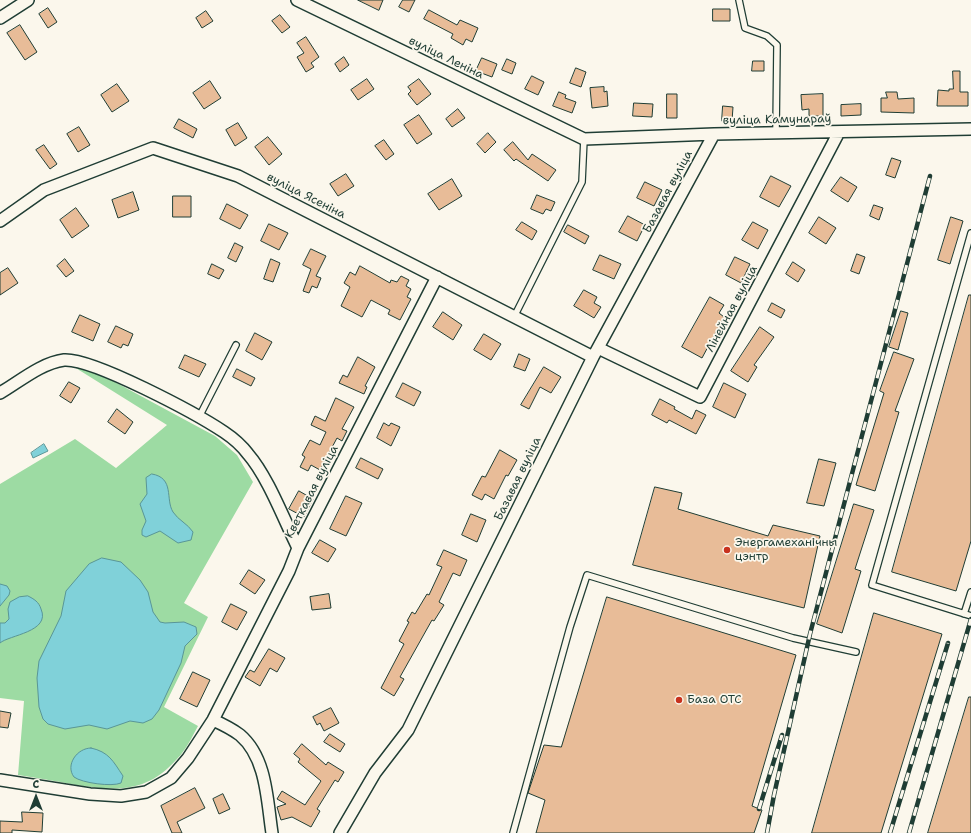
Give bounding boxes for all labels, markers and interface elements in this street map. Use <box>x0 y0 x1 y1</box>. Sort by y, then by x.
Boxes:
street label: вуліца Леніна <box>406 34 486 82</box>
street label: вуліца Камунараў <box>723 112 831 128</box>
street label: Базавая вуліца <box>640 148 696 236</box>
street label: вуліца Ясеніна <box>264 170 348 222</box>
street label: Лінейная вуліца <box>703 263 761 355</box>
street label: Базавая вуліца <box>492 435 544 523</box>
street label: Кветкавая вуліца <box>282 443 342 541</box>
place label: Энергамеханічны цэнтр <box>735 536 837 564</box>
marker: Энергамеханічны цэнтр <box>722 545 732 555</box>
place label: База ОТС <box>687 693 742 707</box>
marker: База ОТС <box>674 695 684 705</box>
north arrow <box>16 777 56 817</box>
text: С <box>33 777 39 792</box>

